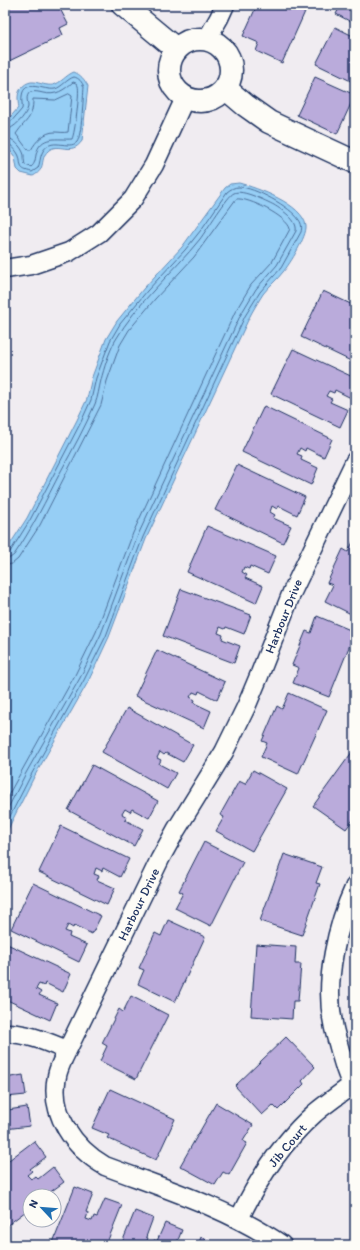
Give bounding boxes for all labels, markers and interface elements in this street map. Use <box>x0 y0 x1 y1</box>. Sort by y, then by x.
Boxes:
street label: Harbour Drive <box>262 577 305 656</box>
street label: Harbour Drive <box>114 865 162 943</box>
street label: Jib Court <box>265 1121 310 1170</box>
north arrow <box>22 1188 62 1228</box>
text: N <box>26 1198 41 1210</box>

